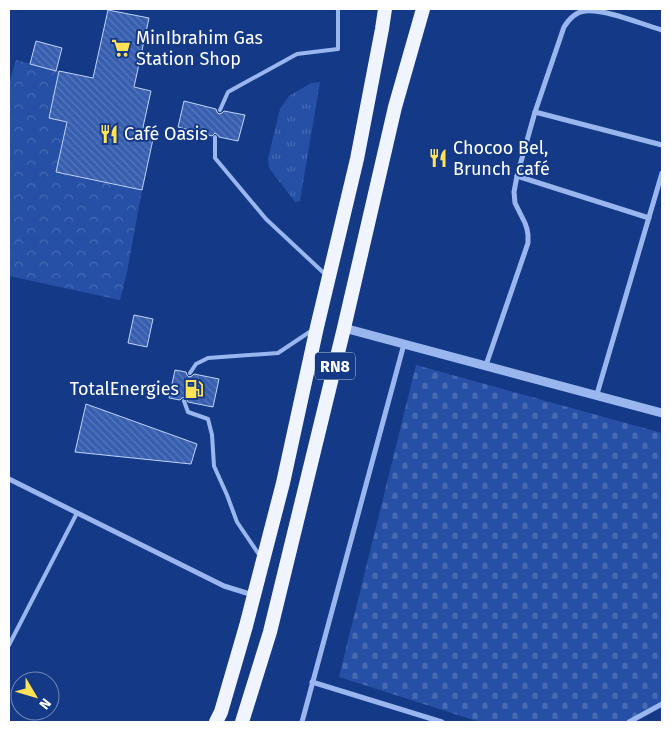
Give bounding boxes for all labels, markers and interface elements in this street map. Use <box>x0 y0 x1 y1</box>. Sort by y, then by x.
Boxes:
place label: MinIbrahim Gas Station Shop <box>136 27 263 70</box>
supermarket icon: MinIbrahim Gas Station Shop <box>110 37 132 59</box>
restaurant icon: Café Oasis <box>98 123 120 145</box>
place label: Café Oasis <box>124 123 208 145</box>
place label: Chocoo Bel, Brunch café <box>453 137 550 180</box>
restaurant icon: Chocoo Bel, Brunch café <box>427 147 449 169</box>
road number: RN8 <box>315 352 355 380</box>
place label: TotalEnergies <box>70 378 179 400</box>
fuel station icon: TotalEnergies <box>183 378 205 400</box>
north arrow <box>10 671 60 721</box>
text: N <box>35 695 54 713</box>

